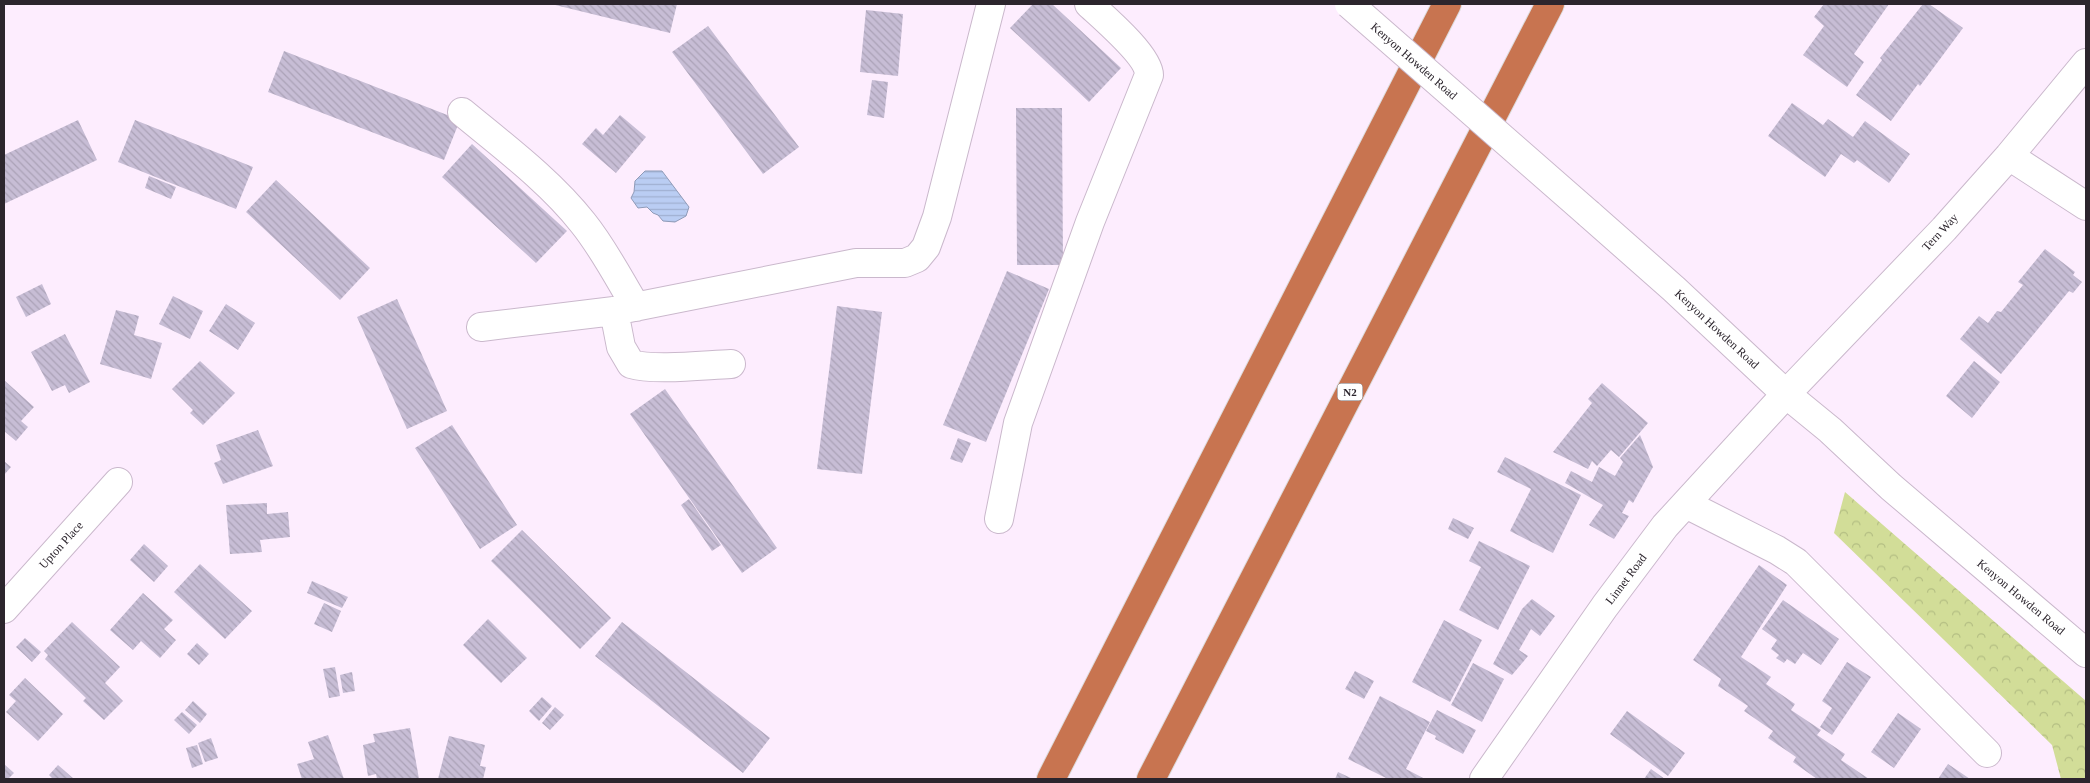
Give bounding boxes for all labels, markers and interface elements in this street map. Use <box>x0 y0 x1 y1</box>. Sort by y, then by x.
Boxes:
street label: Kenyon Howden Road <box>1368 20 1460 102</box>
street label: Tern Way <box>1919 210 1961 254</box>
street label: Kenyon Howden Road <box>1672 286 1762 372</box>
road number: N2 <box>1338 384 1362 401</box>
street label: Upton Place <box>36 518 86 572</box>
street label: Linnet Road <box>1602 551 1650 607</box>
street label: Kenyon Howden Road <box>1974 556 2068 638</box>

